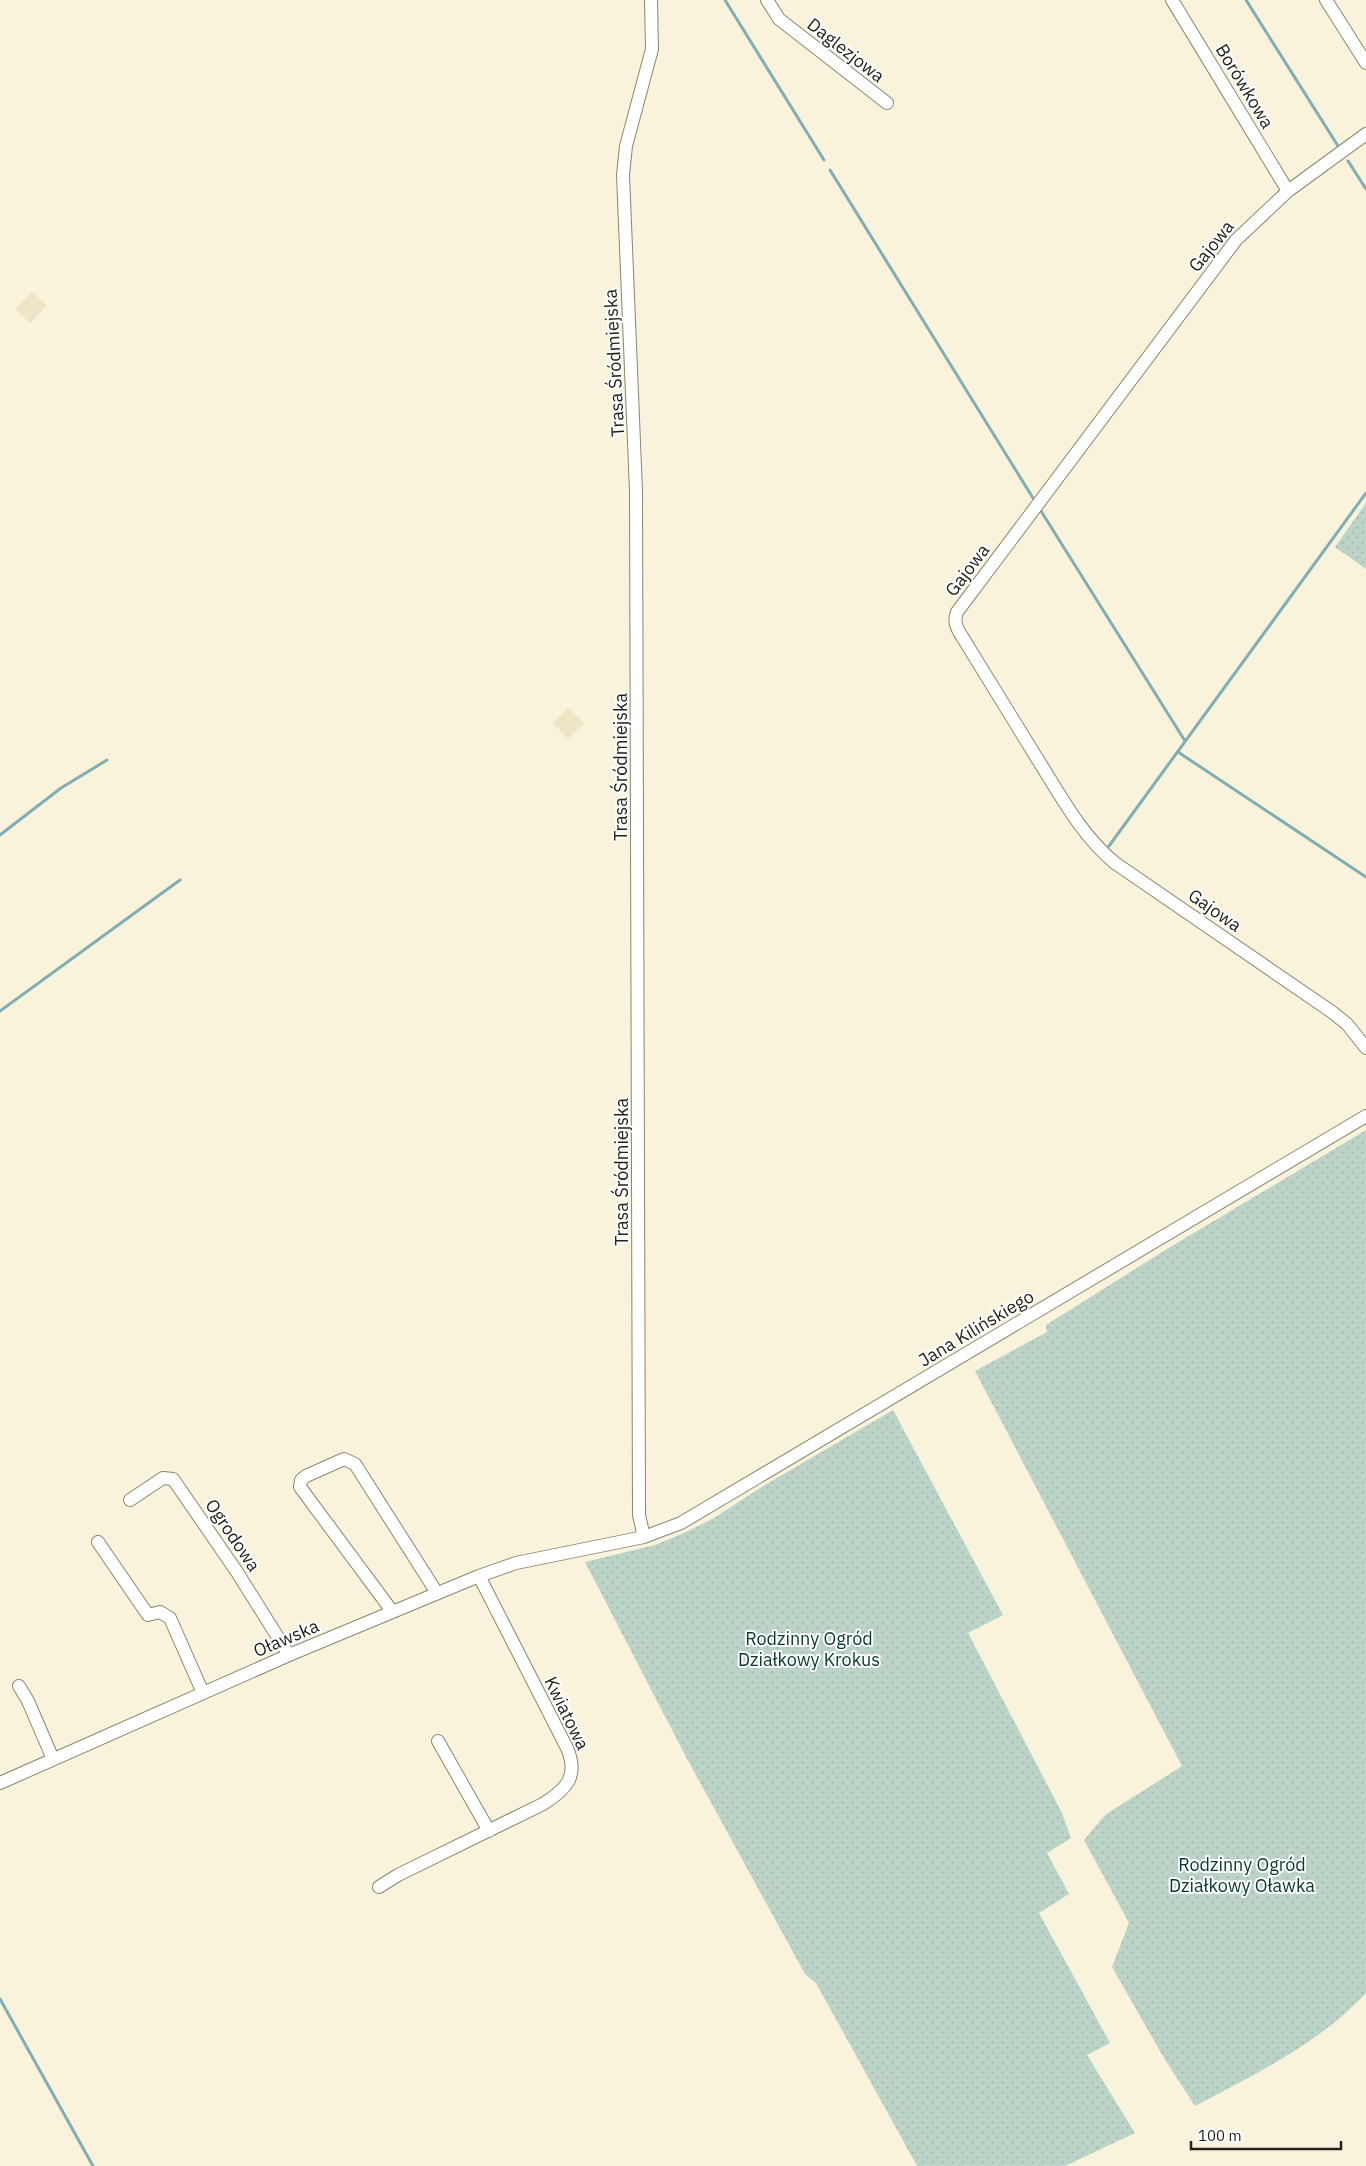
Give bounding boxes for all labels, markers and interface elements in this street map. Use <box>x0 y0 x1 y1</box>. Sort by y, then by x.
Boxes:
street label: Daglezjowa <box>803 13 890 88</box>
street label: Borówkowa <box>1211 40 1279 133</box>
street label: Gajowa <box>1183 215 1239 277</box>
street label: Trasa Śródmiejska <box>599 288 629 438</box>
street label: Gajowa <box>940 539 994 601</box>
street label: Trasa Śródmiejska <box>609 693 632 841</box>
street label: Gajowa <box>1184 883 1246 937</box>
street label: Trasa Śródmiejska <box>610 1098 633 1246</box>
street label: Jana Kilińskiego <box>914 1285 1038 1371</box>
street label: Ogrodowa <box>200 1494 266 1576</box>
street label: Oławska <box>250 1614 323 1662</box>
park label: Rodzinny Ogród Działkowy Krokus <box>738 1627 880 1671</box>
street label: Kwiatowa <box>539 1673 595 1754</box>
park label: Rodzinny Ogród Działkowy Oławka <box>1169 1853 1315 1897</box>
scale bar <box>1191 2118 1341 2150</box>
text: 100 m <box>1198 2126 1242 2145</box>

